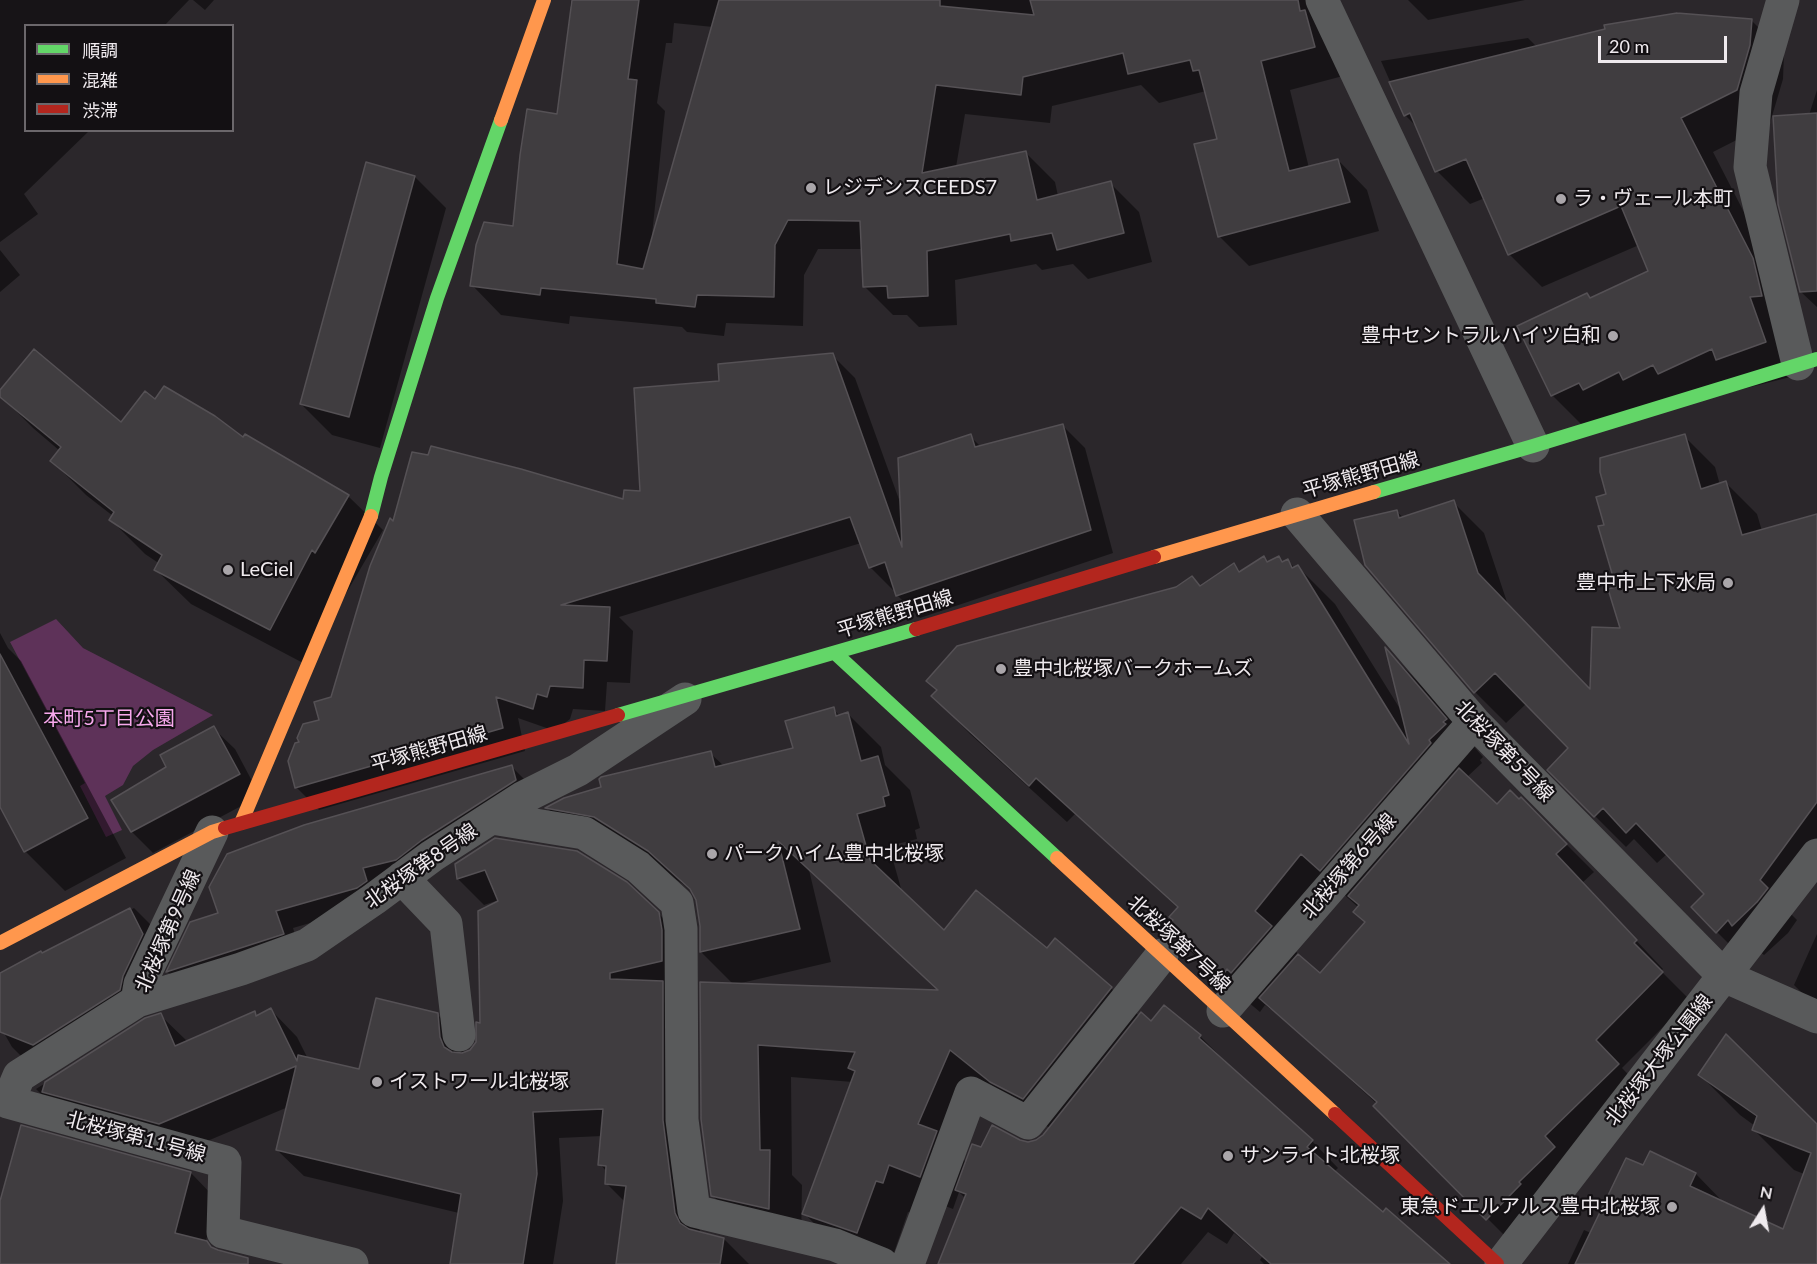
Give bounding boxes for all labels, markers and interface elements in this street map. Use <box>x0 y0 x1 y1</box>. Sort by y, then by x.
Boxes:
legend <box>24 24 234 132</box>
scale bar <box>1601 24 1730 62</box>
text: 20 m <box>1609 35 1649 57</box>
text: 順調 <box>82 39 118 61</box>
text: 混雑 <box>82 69 118 91</box>
text: 渋滞 <box>82 99 118 121</box>
place label: レジデンスCEEDS7 <box>823 176 997 200</box>
marker: レジデンスCEEDS7 <box>804 181 818 195</box>
place label: ラ・ヴェール本町 <box>1573 187 1733 211</box>
marker: ラ・ヴェール本町 <box>1554 192 1568 206</box>
place label: 豊中セントラルハイツ白和 <box>1361 324 1601 348</box>
marker: 豊中セントラルハイツ白和 <box>1606 329 1620 343</box>
street label: 平塚熊野田線 <box>1300 447 1422 503</box>
place label: LeCiel <box>240 558 293 582</box>
marker: LeCiel <box>221 563 235 577</box>
place label: 豊中市上下水局 <box>1576 571 1716 595</box>
marker: 豊中市上下水局 <box>1721 576 1735 590</box>
street label: 平塚熊野田線 <box>834 585 956 643</box>
place label: 豊中北桜塚バークホームズ <box>1013 657 1253 681</box>
marker: 豊中北桜塚バークホームズ <box>994 662 1008 676</box>
street label: 北桜塚第5号線 <box>1450 695 1558 807</box>
park label: 本町5丁目公園 <box>43 707 175 731</box>
street label: 平塚熊野田線 <box>368 721 490 777</box>
street label: 北桜塚第6号線 <box>1297 808 1401 924</box>
street label: 北桜塚第8号線 <box>360 818 482 914</box>
place label: パークハイム豊中北桜塚 <box>724 842 944 866</box>
marker: パークハイム豊中北桜塚 <box>705 847 719 861</box>
street label: 北桜塚第9号線 <box>130 866 206 996</box>
street label: 北桜塚第7号線 <box>1123 890 1235 998</box>
street label: 北桜塚大塚公園線 <box>1600 990 1718 1130</box>
place label: イストワール北桜塚 <box>389 1070 569 1094</box>
marker: イストワール北桜塚 <box>370 1075 384 1089</box>
street label: 北桜塚第11号線 <box>64 1107 208 1167</box>
place label: サンライト北桜塚 <box>1240 1144 1400 1168</box>
marker: サンライト北桜塚 <box>1221 1149 1235 1163</box>
north arrow <box>1733 1180 1793 1240</box>
text: N <box>1759 1181 1774 1202</box>
place label: 東急ドエルアルス豊中北桜塚 <box>1400 1195 1660 1219</box>
marker: 東急ドエルアルス豊中北桜塚 <box>1665 1200 1679 1214</box>

